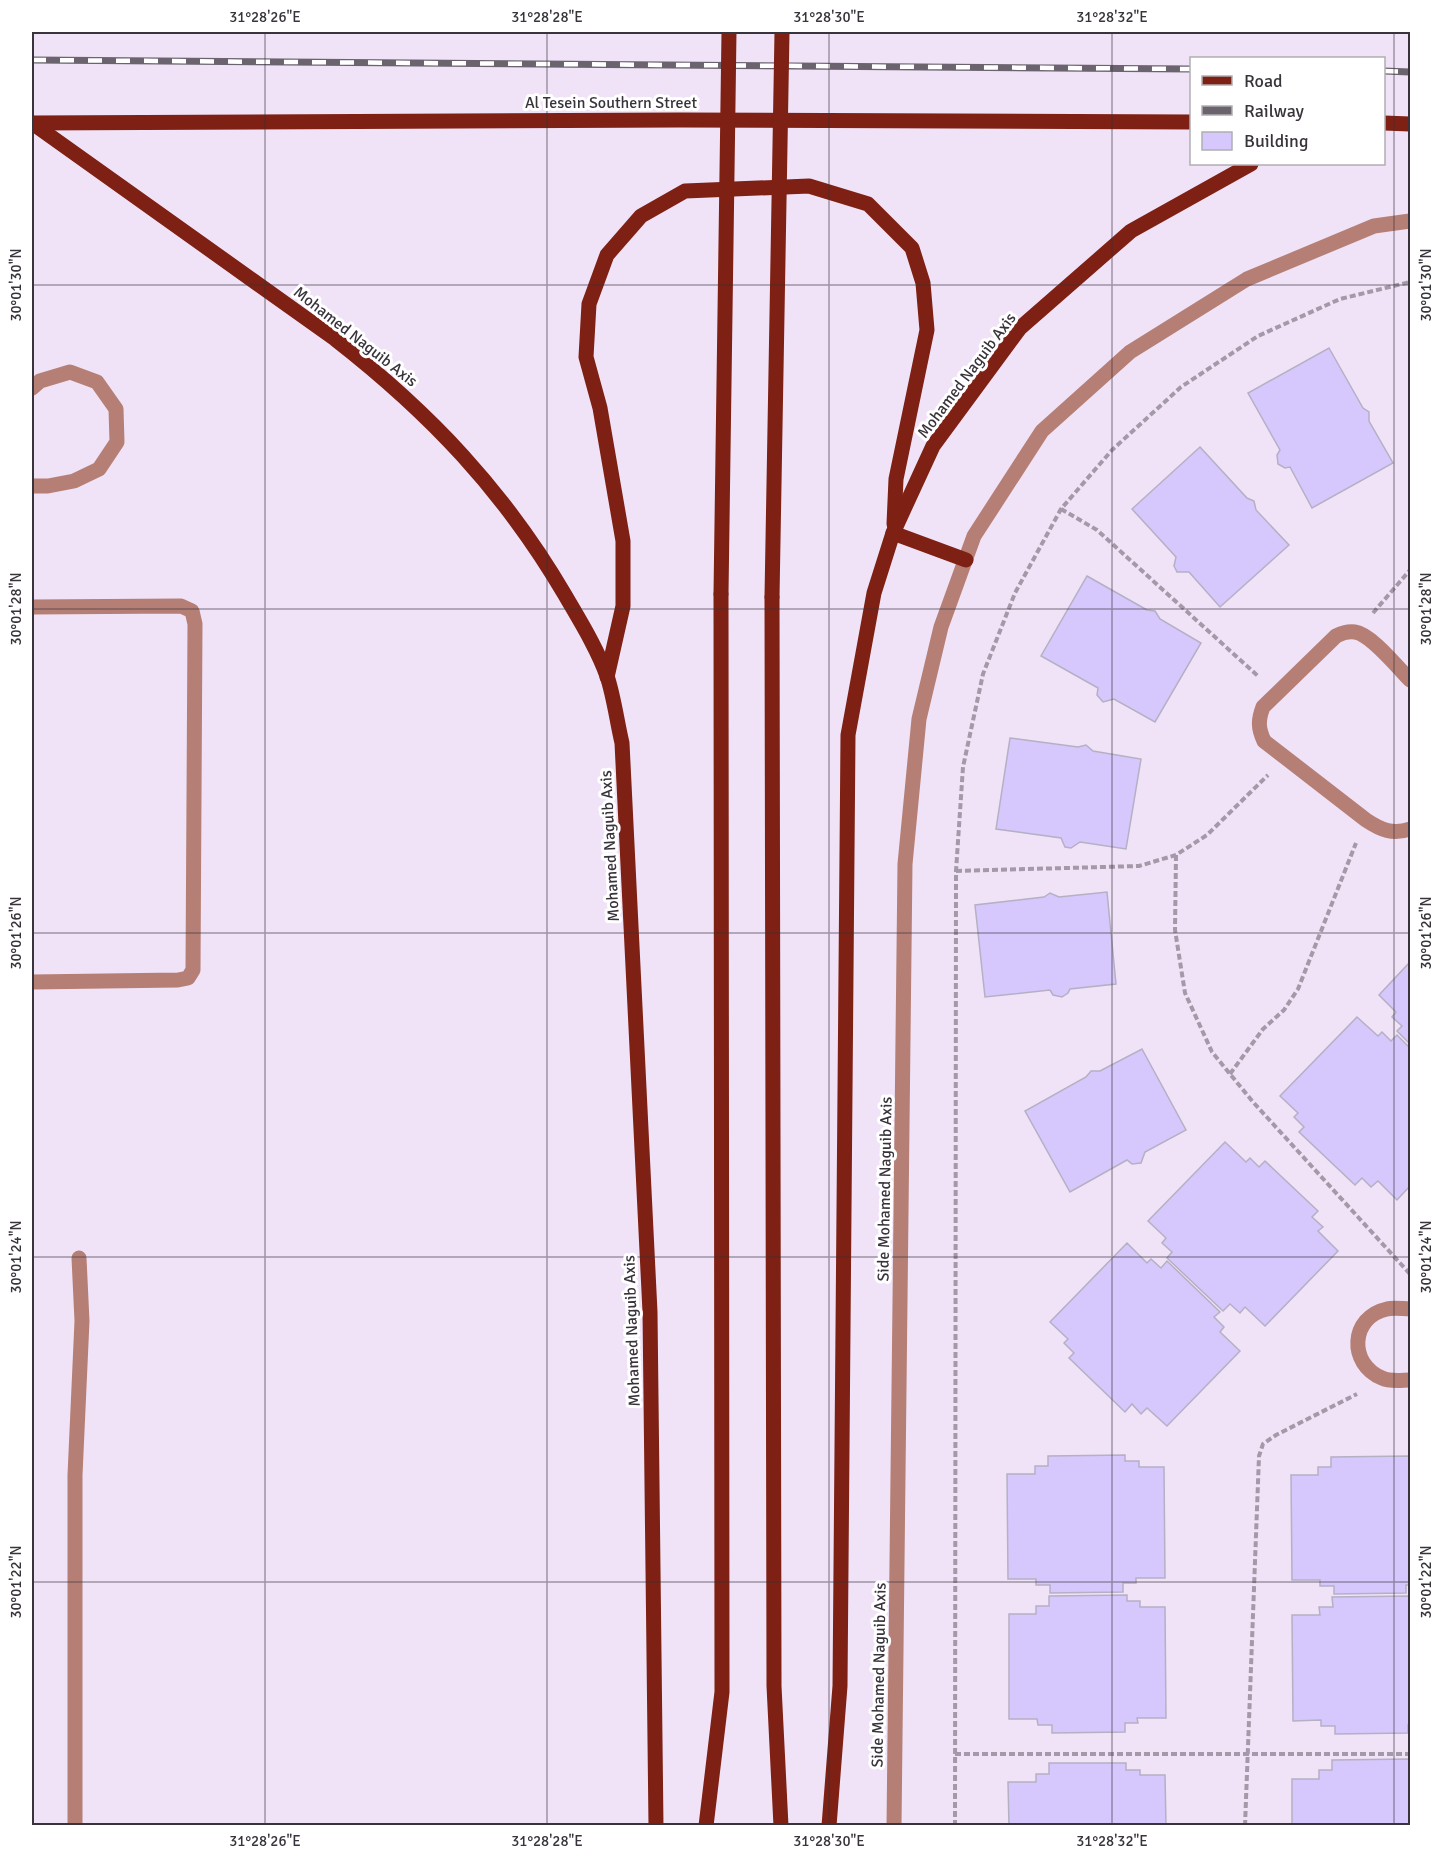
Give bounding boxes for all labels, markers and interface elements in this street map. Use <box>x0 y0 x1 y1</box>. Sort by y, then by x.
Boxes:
text: 31°28'26"E <box>229 8 301 26</box>
text: 31°28'28"E <box>511 8 583 26</box>
text: 31°28'30"E <box>793 8 865 26</box>
text: 31°28'32"E <box>1076 8 1148 26</box>
legend <box>1190 57 1385 165</box>
text: Road <box>1244 70 1283 92</box>
street label: Al Tesein Southern Street <box>525 93 697 113</box>
text: Railway <box>1244 100 1305 122</box>
text: Building <box>1244 130 1308 152</box>
text: 30°01'30"N <box>7 248 25 322</box>
text: 30°01'30"N <box>1417 248 1435 322</box>
street label: Mohamed Naguib Axis <box>289 282 421 391</box>
street label: Mohamed Naguib Axis <box>913 309 1020 442</box>
text: 30°01'28"N <box>7 572 25 646</box>
text: 30°01'28"N <box>1417 572 1435 646</box>
street label: Mohamed Naguib Axis <box>596 770 624 922</box>
text: 30°01'26"N <box>7 896 25 970</box>
text: 30°01'26"N <box>1417 896 1435 970</box>
street label: Side Mohamed Naguib Axis <box>873 1096 897 1282</box>
text: 30°01'24"N <box>7 1220 25 1294</box>
text: 30°01'24"N <box>1417 1220 1435 1294</box>
street label: Mohamed Naguib Axis <box>619 1255 645 1407</box>
text: 30°01'22"N <box>7 1545 25 1619</box>
text: 30°01'22"N <box>1417 1545 1435 1619</box>
street label: Side Mohamed Naguib Axis <box>867 1582 891 1768</box>
text: 31°28'26"E <box>229 1832 301 1850</box>
text: 31°28'28"E <box>511 1832 583 1850</box>
text: 31°28'30"E <box>793 1832 865 1850</box>
text: 31°28'32"E <box>1076 1832 1148 1850</box>

